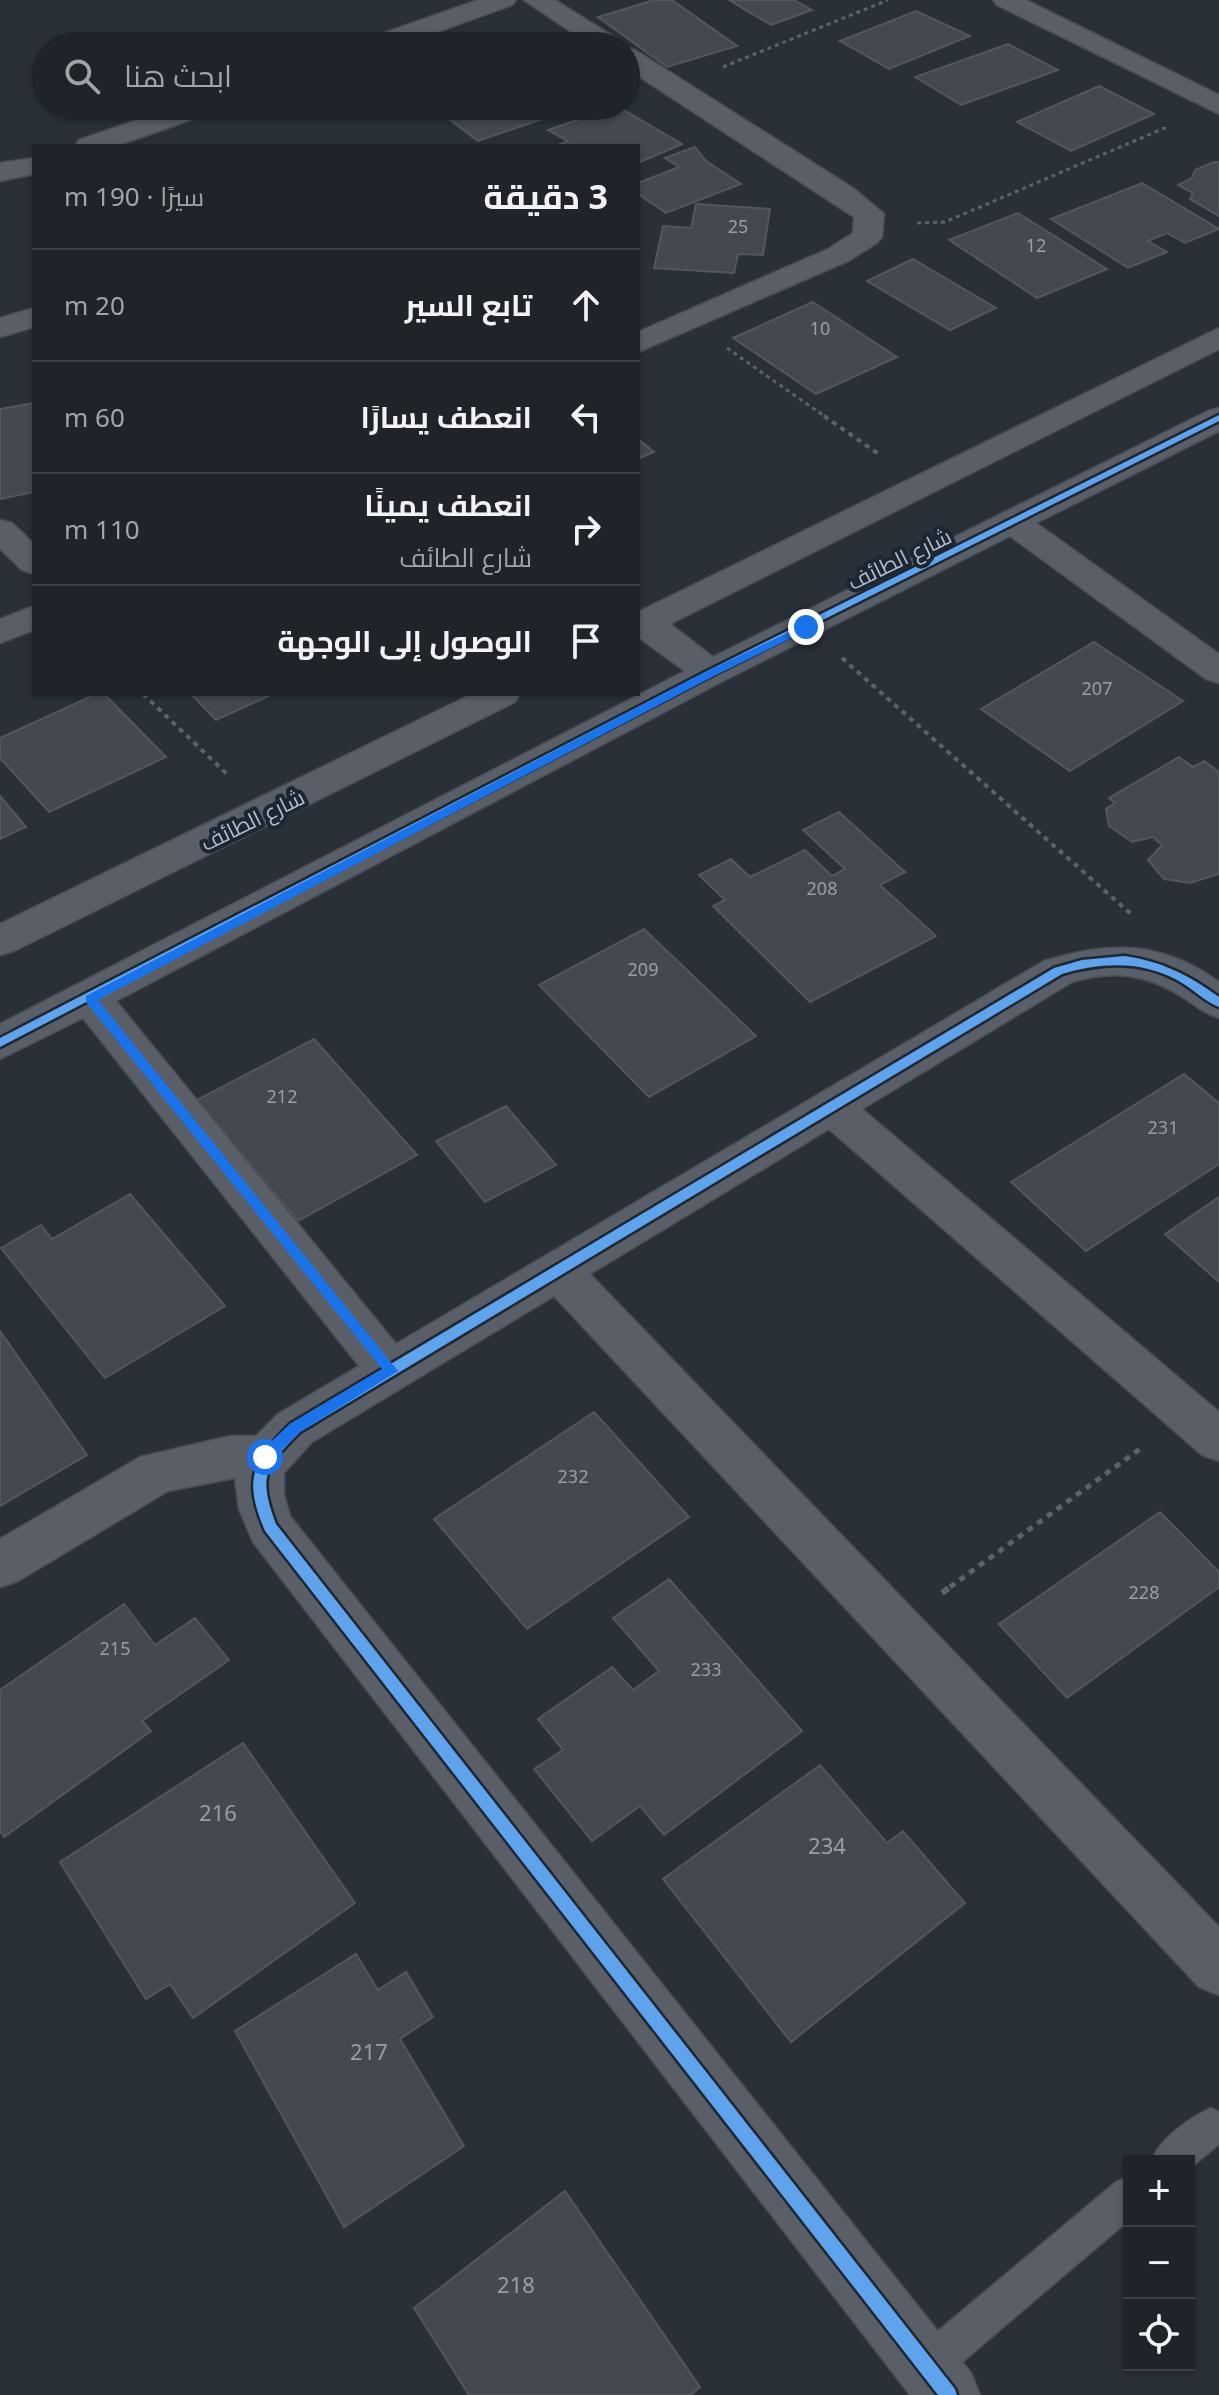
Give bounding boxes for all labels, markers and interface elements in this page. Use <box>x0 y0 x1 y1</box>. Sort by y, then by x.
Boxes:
search box <box>32 32 640 120</box>
icon: search <box>60 54 104 98</box>
text: ابحث هنا <box>124 55 232 96</box>
text: 3 دقيقة <box>484 173 608 219</box>
text: سيرًا · 190 m <box>64 178 204 214</box>
house number: 25 <box>728 214 748 238</box>
house number: 12 <box>1026 233 1046 257</box>
icon: ahead <box>564 283 608 327</box>
text: تابع السير <box>405 284 532 325</box>
text: 20 m <box>64 287 125 323</box>
house number: 10 <box>810 316 830 340</box>
icon: left <box>564 395 608 439</box>
text: انعطف يسارًا <box>361 396 532 437</box>
text: 60 m <box>64 399 125 435</box>
text: انعطف يمينًا <box>364 484 532 525</box>
icon: right <box>564 507 608 551</box>
text: 110 m <box>64 511 140 547</box>
street label: شارع الطائف <box>842 520 957 597</box>
text: شارع الطائف <box>399 539 532 575</box>
route end <box>788 609 824 645</box>
icon: arrive <box>564 619 608 663</box>
text: الوصول إلى الوجهة <box>277 620 532 661</box>
house number: 207 <box>1082 676 1112 700</box>
street label: شارع الطائف <box>195 781 310 858</box>
house number: 208 <box>807 876 837 900</box>
house number: 209 <box>628 957 658 981</box>
house number: 212 <box>267 1084 297 1108</box>
house number: 231 <box>1148 1115 1178 1139</box>
route start <box>247 1439 283 1475</box>
house number: 232 <box>558 1464 588 1488</box>
house number: 228 <box>1129 1580 1159 1604</box>
house number: 215 <box>100 1636 130 1660</box>
house number: 233 <box>691 1657 721 1681</box>
house number: 216 <box>199 1797 237 1827</box>
house number: 234 <box>808 1830 846 1860</box>
house number: 217 <box>350 2036 388 2066</box>
map controls <box>1123 2155 1195 2371</box>
button: + <box>1123 2155 1195 2227</box>
button: − <box>1123 2227 1195 2299</box>
house number: 218 <box>497 2269 535 2299</box>
button: locate <box>1123 2299 1195 2371</box>

